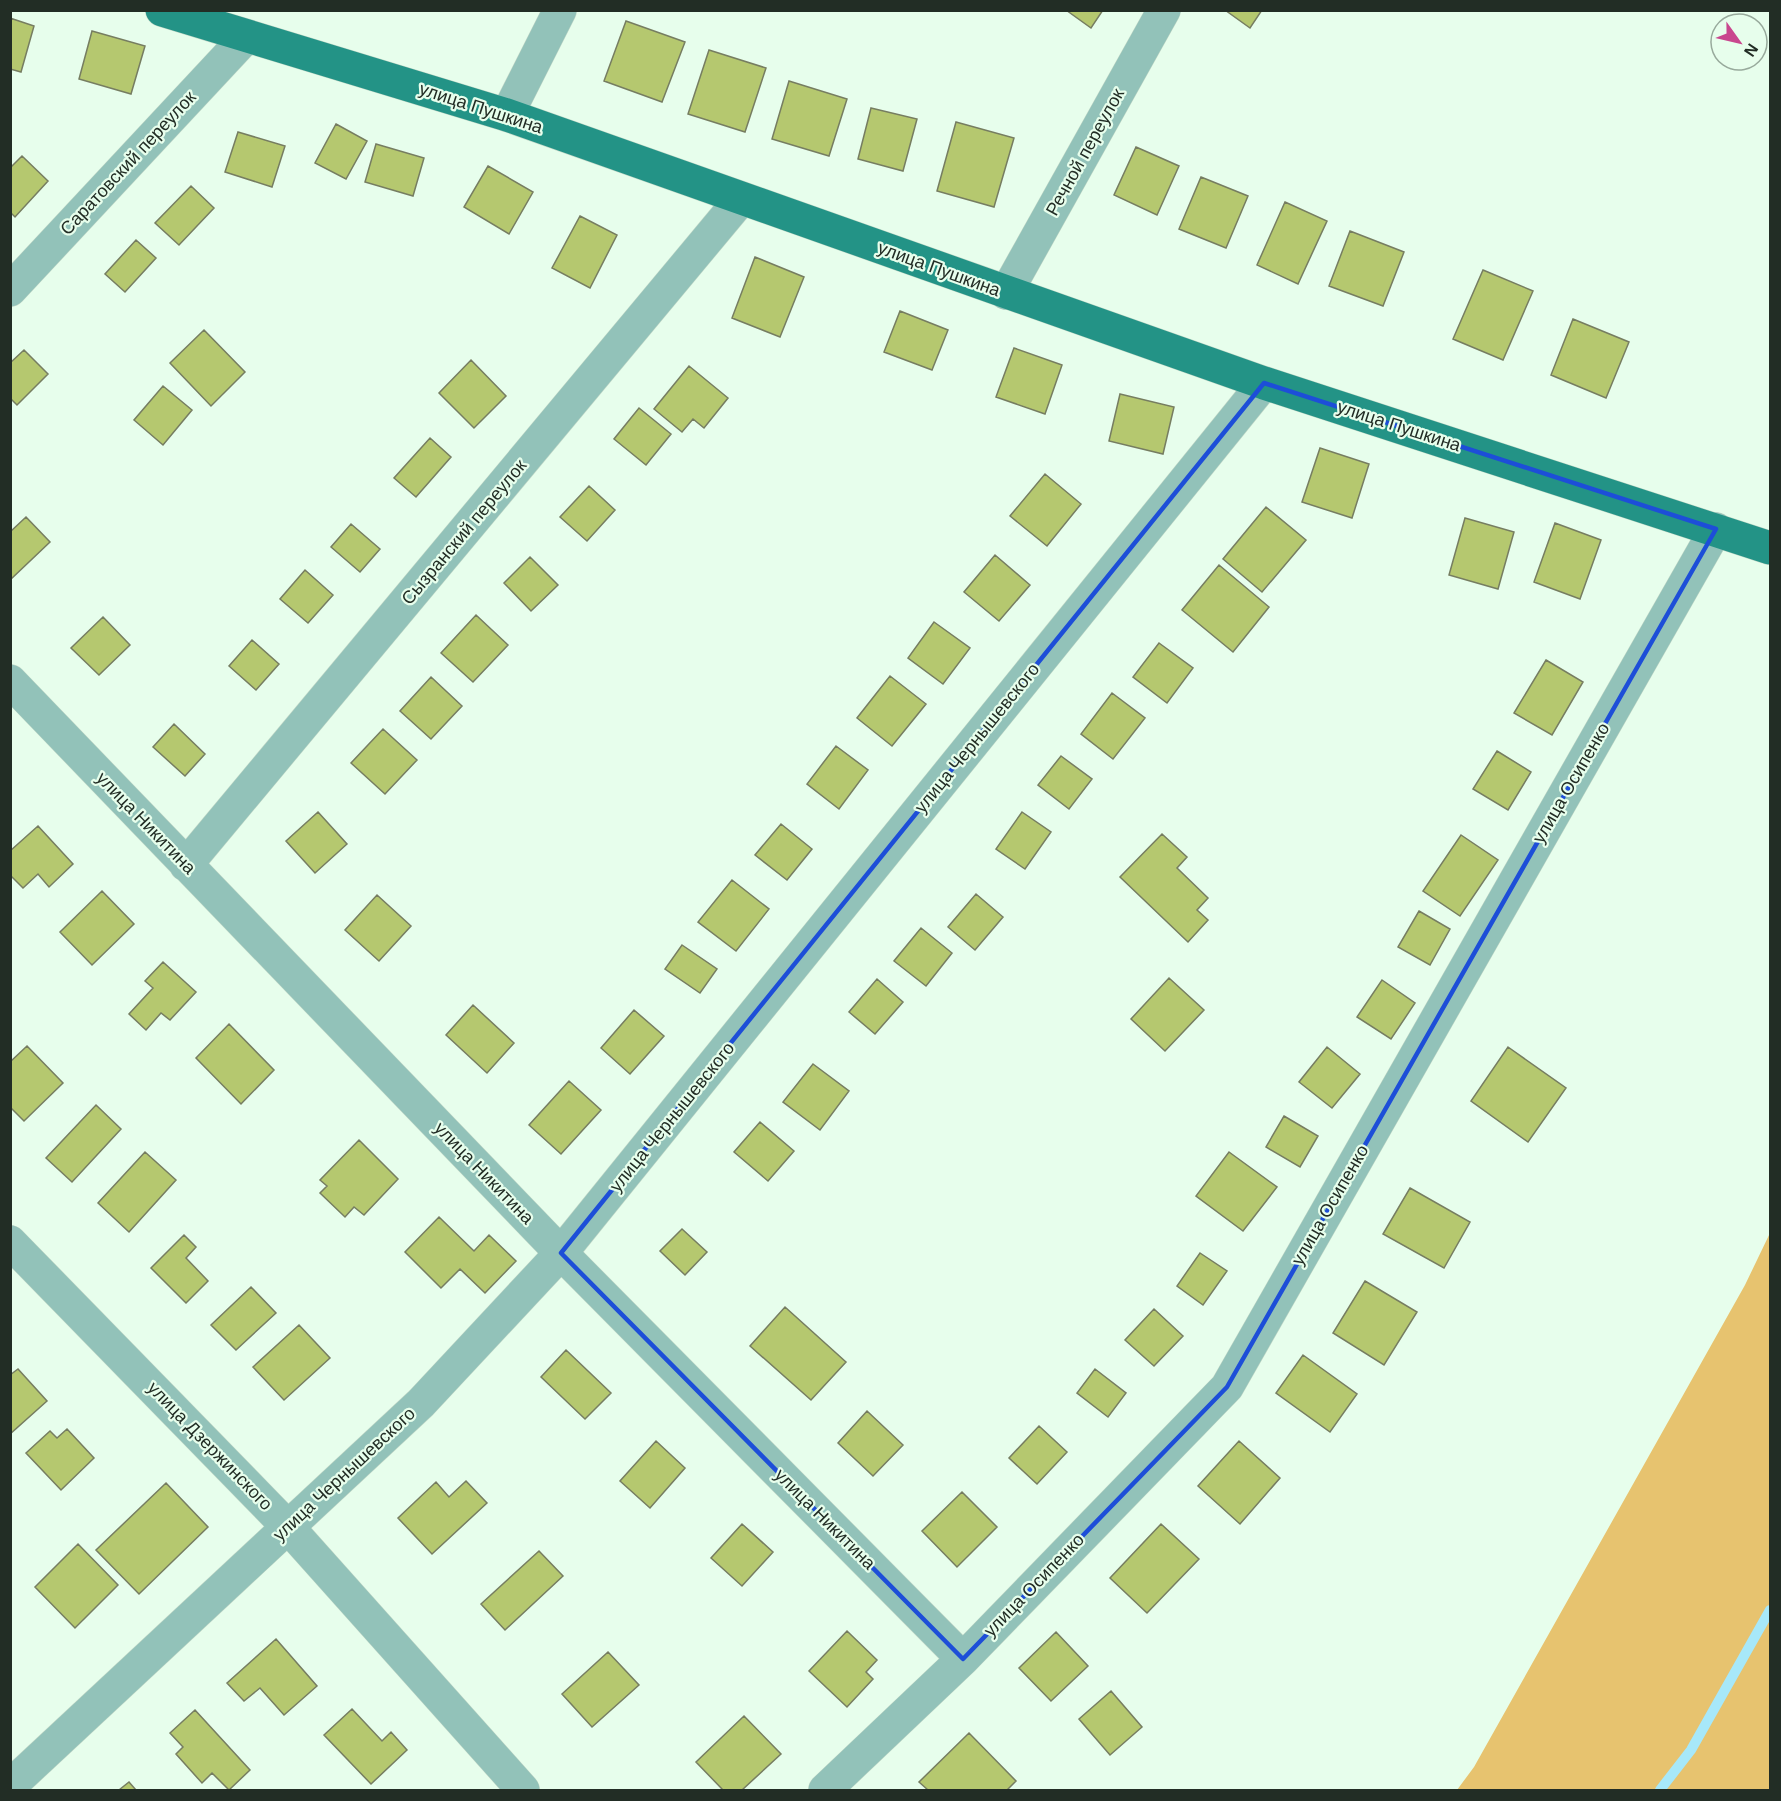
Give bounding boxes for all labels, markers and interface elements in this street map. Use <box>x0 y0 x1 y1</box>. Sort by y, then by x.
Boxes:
north arrow <box>1709 12 1769 72</box>
text: N <box>1741 41 1761 60</box>
street label: улица Пушкина <box>417 79 546 138</box>
street label: Речной переулок <box>1042 85 1128 219</box>
street label: Саратовский переулок <box>56 87 200 239</box>
street label: улица Пушкина <box>875 238 1004 301</box>
street label: улица Пушкина <box>1335 397 1464 456</box>
street label: Сызранский переулок <box>398 455 531 608</box>
street label: улица Чернышевского <box>911 659 1043 817</box>
street label: улица Осипенко <box>1529 719 1613 847</box>
street label: улица Никитина <box>92 768 200 879</box>
street label: улица Чернышевского <box>606 1038 738 1196</box>
street label: улица Никитина <box>430 1118 538 1229</box>
street label: улица Осипенко <box>1288 1141 1372 1269</box>
street label: улица Дзержинского <box>144 1378 276 1514</box>
street label: улица Чернышевского <box>269 1403 419 1545</box>
street label: улица Никитина <box>771 1465 880 1574</box>
street label: улица Осипенко <box>980 1529 1088 1641</box>

